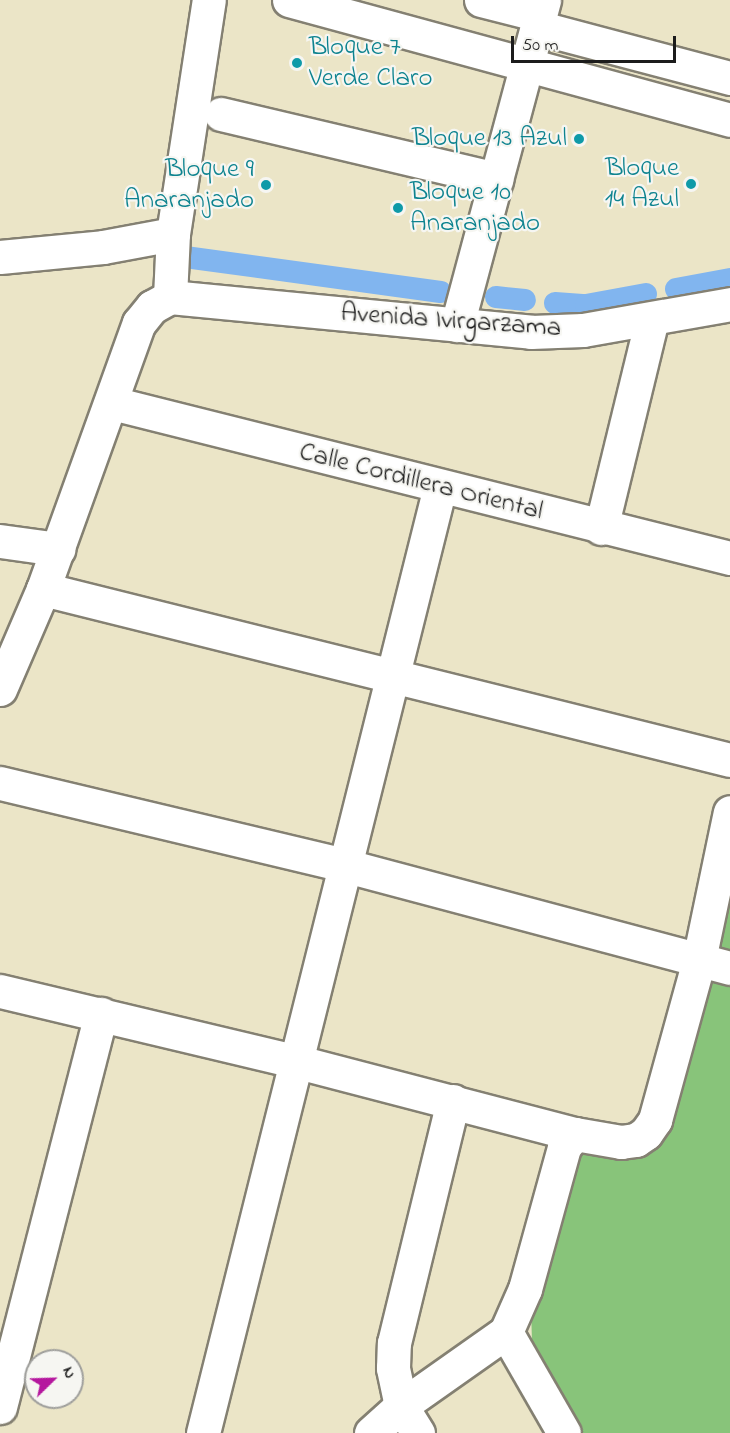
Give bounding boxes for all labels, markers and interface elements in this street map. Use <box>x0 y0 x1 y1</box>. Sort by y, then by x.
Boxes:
scale bar <box>514 24 679 62</box>
place label: Bloque 7 Verde Claro <box>309 31 433 94</box>
text: 50 m <box>522 33 559 59</box>
marker: Bloque 7 Verde Claro <box>290 56 304 70</box>
place label: Bloque 13 Azul <box>412 123 567 155</box>
marker: Bloque 13 Azul <box>572 132 586 146</box>
place label: Bloque 14 Azul <box>605 152 679 215</box>
place label: Bloque 9 Anaranjado <box>124 153 254 216</box>
place label: Bloque 10 Anaranjado <box>410 176 540 239</box>
marker: Bloque 14 Azul <box>684 177 698 191</box>
marker: Bloque 9 Anaranjado <box>259 178 273 192</box>
marker: Bloque 10 Anaranjado <box>391 201 405 215</box>
street label: Avenida Ivirgarzama <box>340 297 562 345</box>
street label: Calle Cordillera Oriental <box>296 436 546 528</box>
north arrow <box>24 1349 84 1409</box>
text: N <box>56 1363 82 1382</box>

